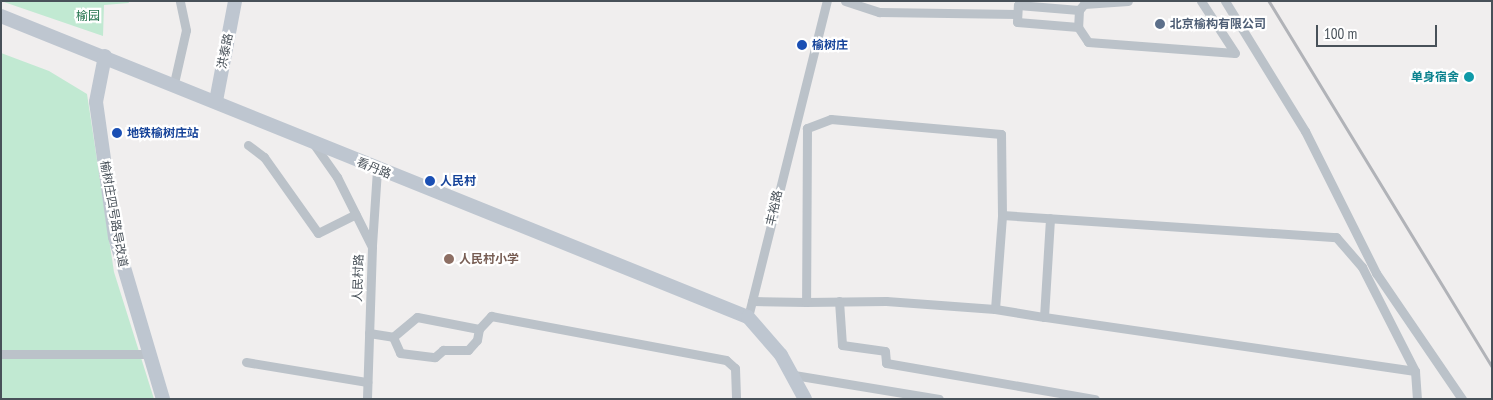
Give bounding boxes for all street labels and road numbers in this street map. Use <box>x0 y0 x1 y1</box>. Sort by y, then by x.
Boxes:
street label: 洪泰路 <box>214 32 236 70</box>
street label: 看丹路 <box>355 155 393 181</box>
street label: 榆树庄四号路导改道 <box>98 160 130 268</box>
street label: 丰裕路 <box>763 189 785 227</box>
street label: 人民村路 <box>350 254 366 302</box>

